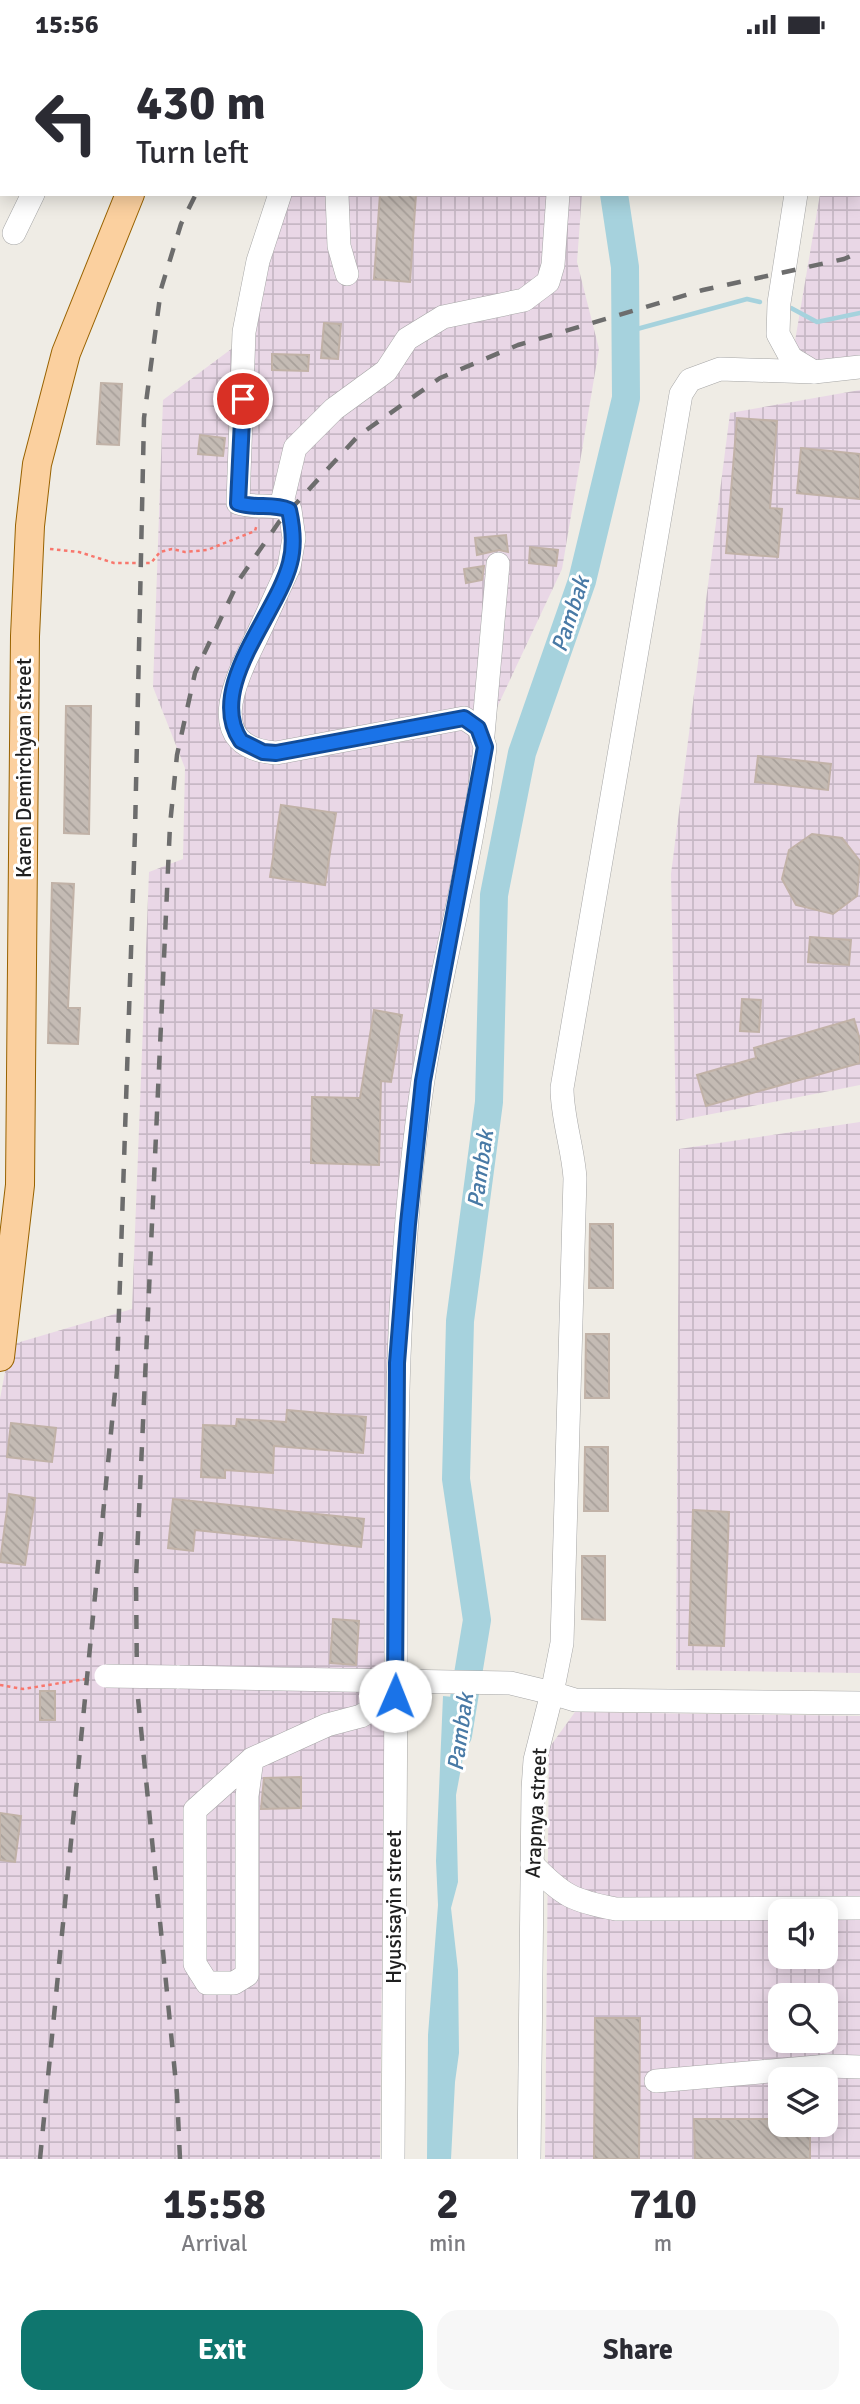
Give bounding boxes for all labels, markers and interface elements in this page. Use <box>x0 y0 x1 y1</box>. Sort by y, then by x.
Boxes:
text: 15:56 <box>35 9 99 41</box>
text: 430 m <box>136 73 266 133</box>
icon: left <box>21 77 112 168</box>
text: Turn left <box>136 133 249 172</box>
pin <box>213 369 273 429</box>
icon: arrive <box>224 380 262 418</box>
water label: Pambak <box>545 570 597 656</box>
street label: Karen Demirchyan street <box>11 658 37 878</box>
water label: Pambak <box>461 1126 501 1210</box>
position arrow <box>358 1659 432 1733</box>
water label: Pambak <box>441 1689 481 1773</box>
street label: Arapnya street <box>520 1747 552 1879</box>
street label: Hyusisayin street <box>381 1830 407 1984</box>
map controls <box>768 1899 838 2137</box>
button: sound <box>768 1899 838 1969</box>
button: search <box>768 1983 838 2053</box>
button: layers <box>768 2067 838 2137</box>
text: 15:58 <box>163 2179 266 2230</box>
text: 2 <box>436 2179 459 2230</box>
text: 710 <box>629 2179 697 2230</box>
text: Arrival <box>181 2229 248 2258</box>
text: min <box>429 2229 466 2258</box>
text: m <box>654 2229 672 2258</box>
button: Exit <box>21 2310 423 2390</box>
button: Share <box>437 2310 839 2390</box>

